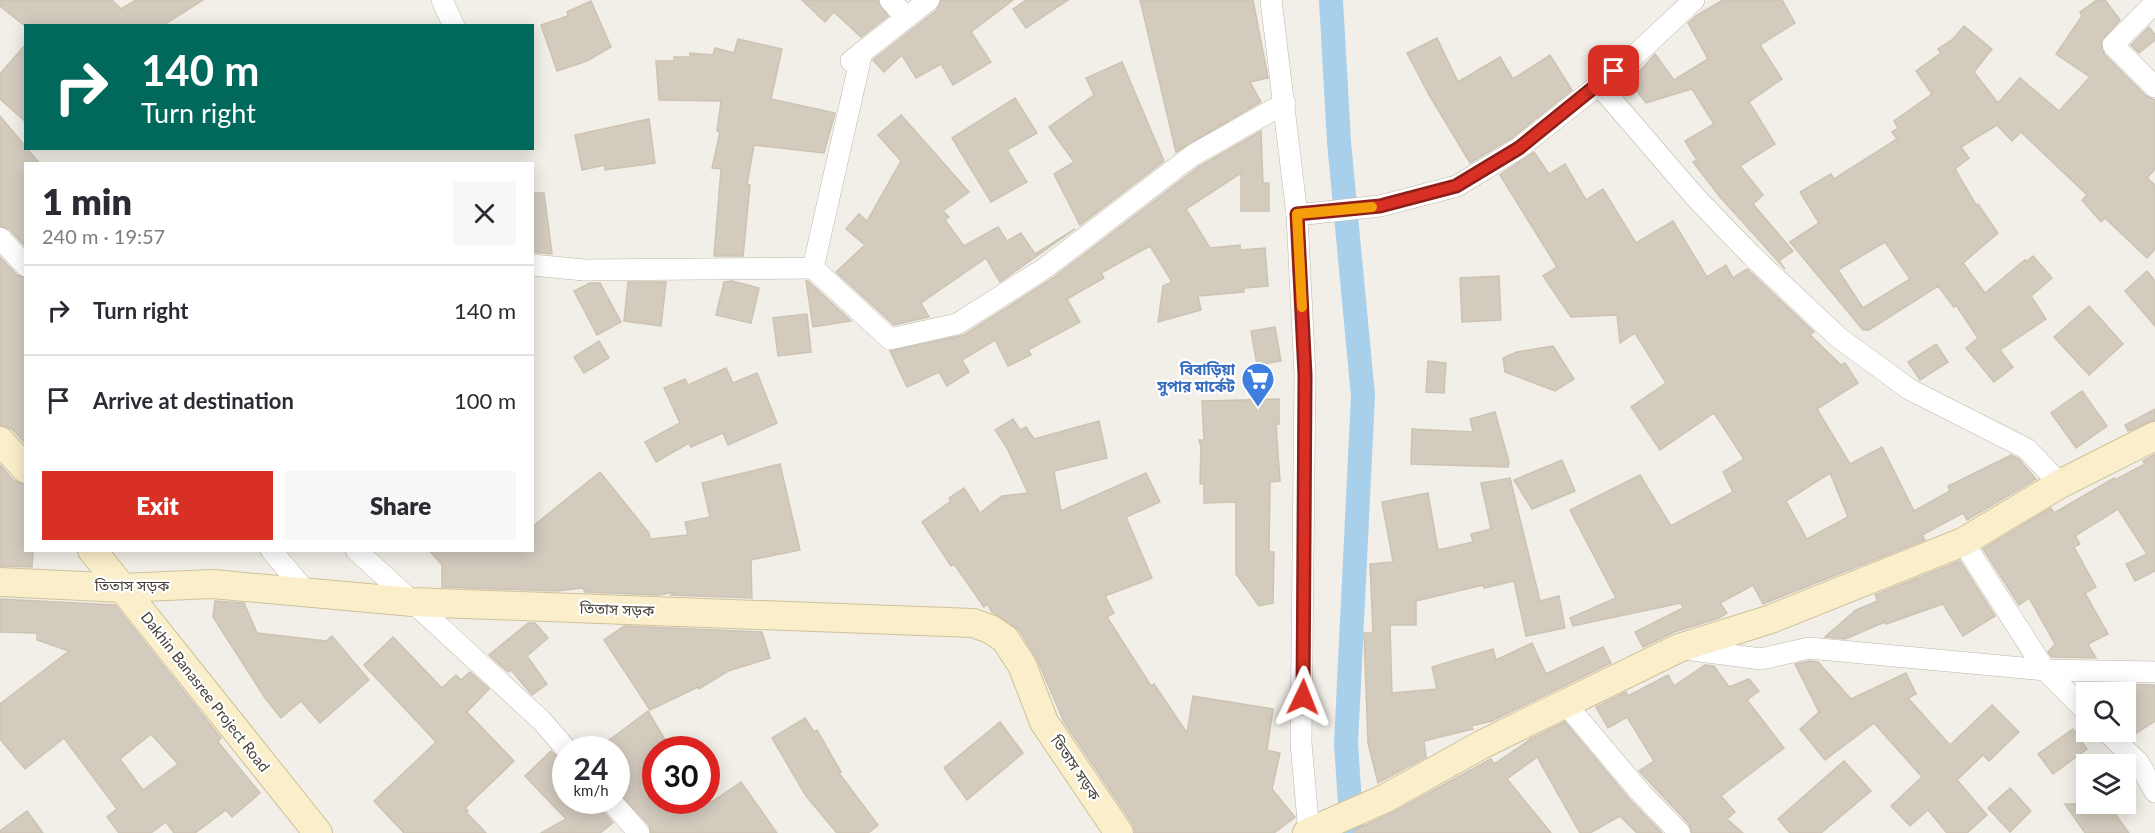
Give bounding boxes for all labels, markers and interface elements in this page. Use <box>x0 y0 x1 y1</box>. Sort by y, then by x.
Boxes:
text: 140 m <box>141 45 259 95</box>
pin <box>1588 45 1639 96</box>
icon: right <box>42 48 120 126</box>
icon: arrive <box>1597 54 1630 87</box>
text: Turn right <box>141 96 256 129</box>
text: 1 min <box>42 179 132 223</box>
button: close <box>453 182 516 245</box>
text: 240 m · 19:57 <box>42 224 165 248</box>
icon: right <box>42 294 75 327</box>
text: Turn right <box>93 297 188 324</box>
text: 140 m <box>454 297 516 324</box>
place label: বিবাড়িয়া সুপার মার্কেট <box>1156 360 1236 397</box>
supermarket icon: বিবাড়িয়া সুপার মার্কেট <box>1240 361 1276 408</box>
icon: arrive <box>42 384 75 417</box>
text: Arrive at destination <box>93 387 294 414</box>
text: 100 m <box>454 387 516 414</box>
button: Exit <box>42 471 273 540</box>
button: Share <box>285 471 516 540</box>
street label: তিতাস সড়ক <box>94 576 170 594</box>
street label: তিতাস সড়ক <box>578 599 655 619</box>
street label: Dakhin Banasree Project Road <box>138 608 274 775</box>
position arrow <box>1271 665 1335 729</box>
map controls <box>2076 682 2136 814</box>
button: search <box>2076 682 2136 742</box>
street label: তিতাস সড়ক <box>1047 731 1105 804</box>
speed limit sign: 30 <box>642 736 720 814</box>
text: 24 <box>574 750 608 786</box>
button: layers <box>2076 754 2136 814</box>
text: km/h <box>573 781 609 799</box>

